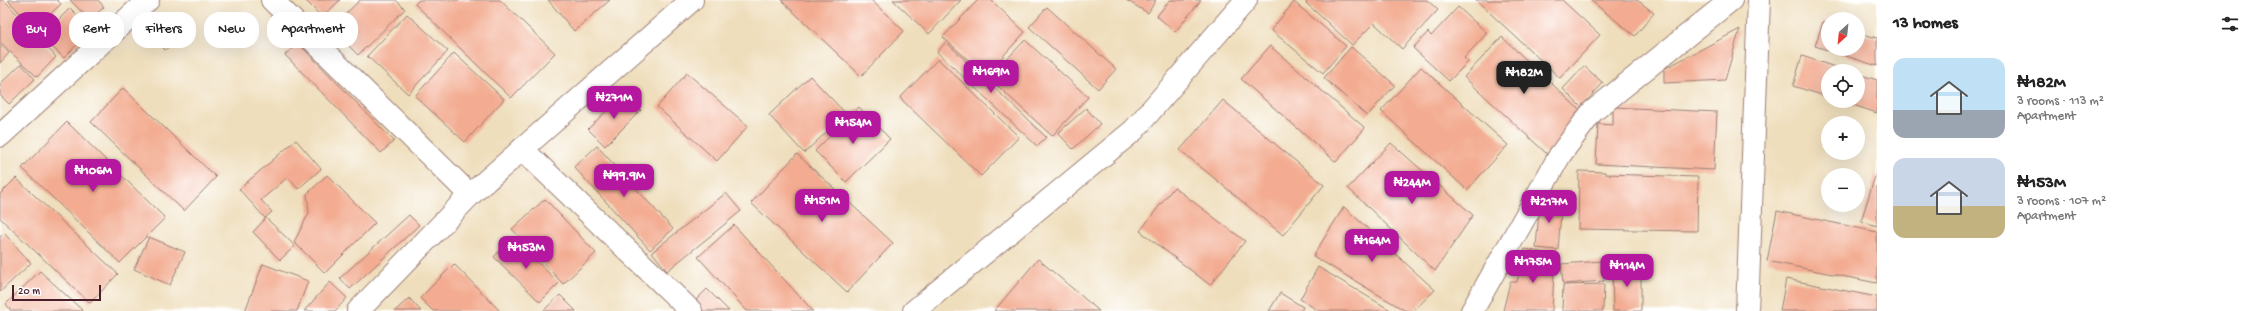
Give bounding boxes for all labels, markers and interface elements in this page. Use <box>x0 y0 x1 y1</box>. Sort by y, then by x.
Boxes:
chip: Buy <box>12 12 61 48</box>
chip: Rent <box>69 12 124 48</box>
chip: Filters <box>132 12 196 48</box>
chip: New <box>204 12 259 48</box>
chip: Apartment <box>267 12 358 48</box>
north arrow <box>1821 12 1865 56</box>
map controls <box>1821 12 1865 212</box>
icon: filters <box>2219 13 2241 35</box>
text: 13 homes <box>1893 14 1958 34</box>
pin: ₦169M <box>963 60 1019 94</box>
pin: ₦182M <box>1496 61 1552 95</box>
button: locate <box>1821 64 1865 108</box>
text: ₦169M <box>973 65 1009 80</box>
text: ₦182M <box>1505 66 1543 81</box>
icon: home <box>1925 74 1973 122</box>
text: ₦182M <box>2017 74 2066 94</box>
pin: ₦271M <box>586 86 642 120</box>
text: ₦271M <box>596 91 632 106</box>
text: 3 rooms · 113 m² <box>2017 94 2104 109</box>
text: Apartment <box>2017 109 2076 124</box>
pin: ₦154M <box>825 111 881 145</box>
text: ₦154M <box>835 116 871 131</box>
button: + <box>1821 116 1865 160</box>
pin: ₦106M <box>65 159 121 193</box>
text: ₦106M <box>74 164 112 179</box>
pin: ₦99.9M <box>591 164 657 198</box>
button: − <box>1821 168 1865 212</box>
text: ₦99.9M <box>603 169 645 184</box>
pin: ₦244M <box>1384 171 1440 205</box>
icon: home <box>1925 174 1973 222</box>
text: ₦153M <box>2017 174 2066 194</box>
text: ₦244M <box>1393 176 1431 191</box>
pin: ₦151M <box>794 189 850 223</box>
pin: ₦217M <box>1521 190 1577 224</box>
text: ₦151M <box>804 194 840 209</box>
text: 3 rooms · 107 m² <box>2017 194 2106 209</box>
text: ₦217M <box>1531 195 1567 210</box>
text: Apartment <box>2017 209 2076 224</box>
pin: ₦164M <box>1344 229 1400 263</box>
text: ₦164M <box>1354 234 1390 249</box>
pin: ₦153M <box>498 236 554 270</box>
text: ₦153M <box>507 241 545 256</box>
pin: ₦175M <box>1505 250 1561 284</box>
pin: ₦114M <box>1599 254 1655 288</box>
text: ₦175M <box>1514 255 1552 270</box>
text: ₦114M <box>1609 259 1645 274</box>
scale bar <box>12 283 101 302</box>
text: 20 m <box>18 286 40 298</box>

